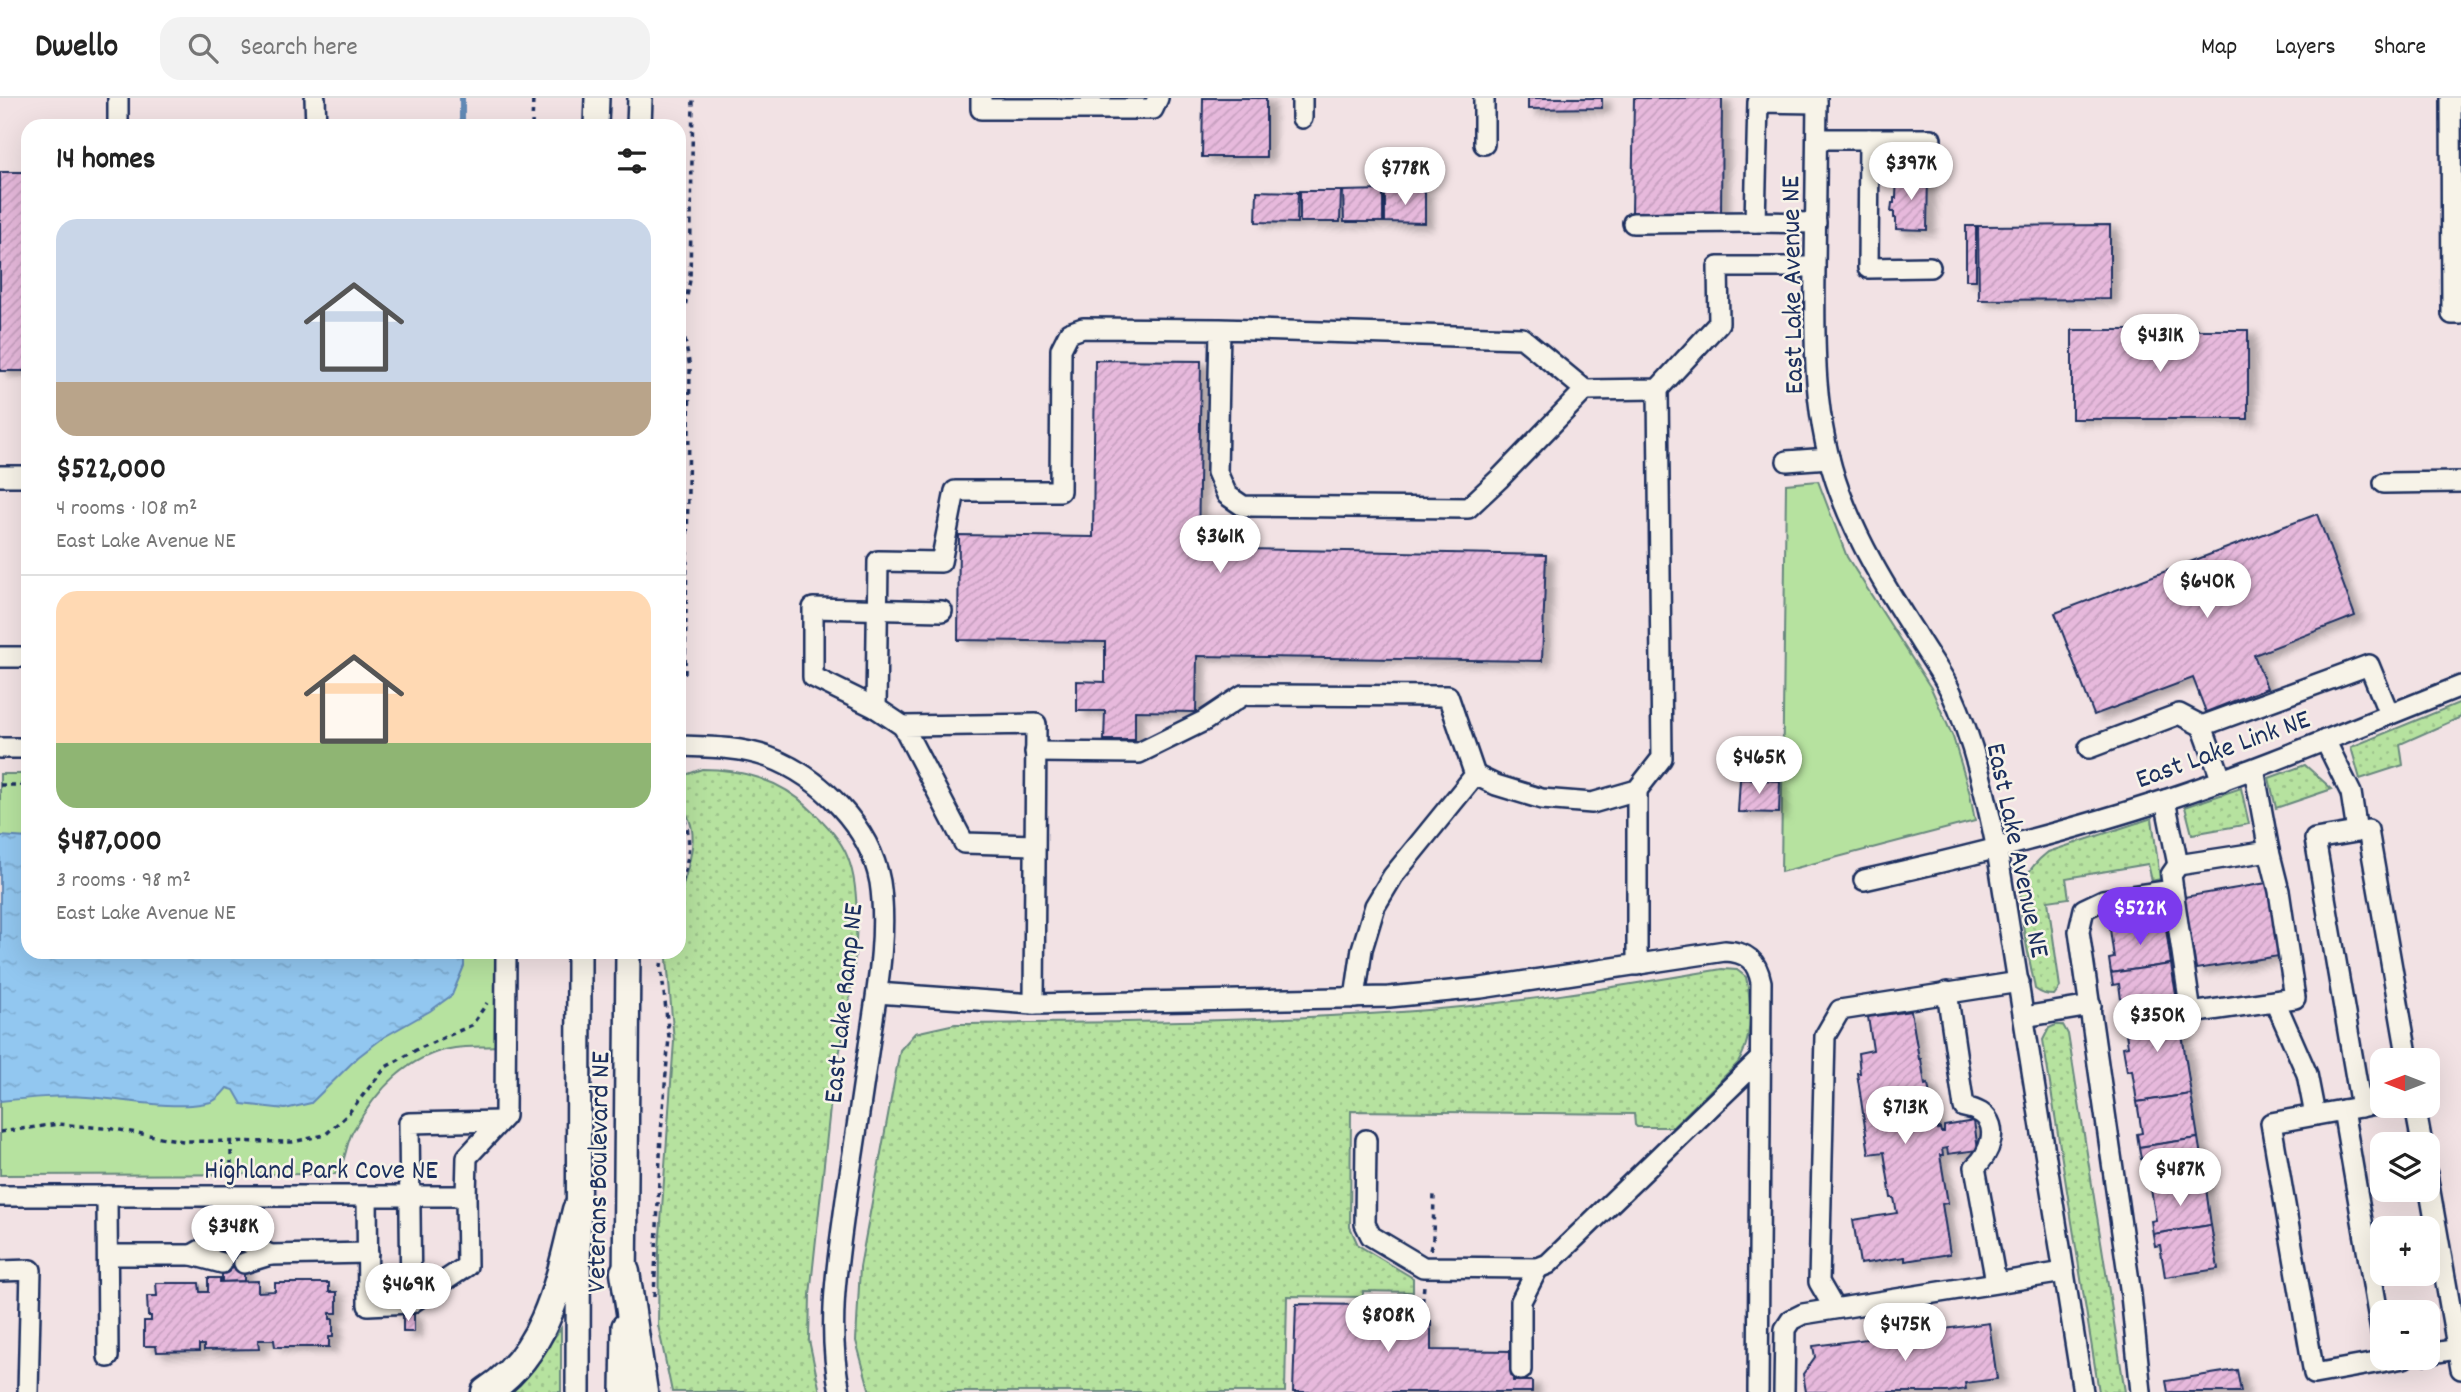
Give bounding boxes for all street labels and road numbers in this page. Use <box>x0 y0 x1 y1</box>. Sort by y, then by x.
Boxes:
street label: East Lake Avenue NE <box>1773 175 1817 395</box>
street label: East Lake Link NE <box>2131 701 2317 802</box>
street label: East Lake Avenue NE <box>1973 740 2057 962</box>
street label: East Lake Ramp NE <box>816 901 876 1106</box>
street label: Veterans Boulevard NE <box>579 1051 623 1293</box>
street label: Highland Park Cove NE <box>204 1153 438 1193</box>

